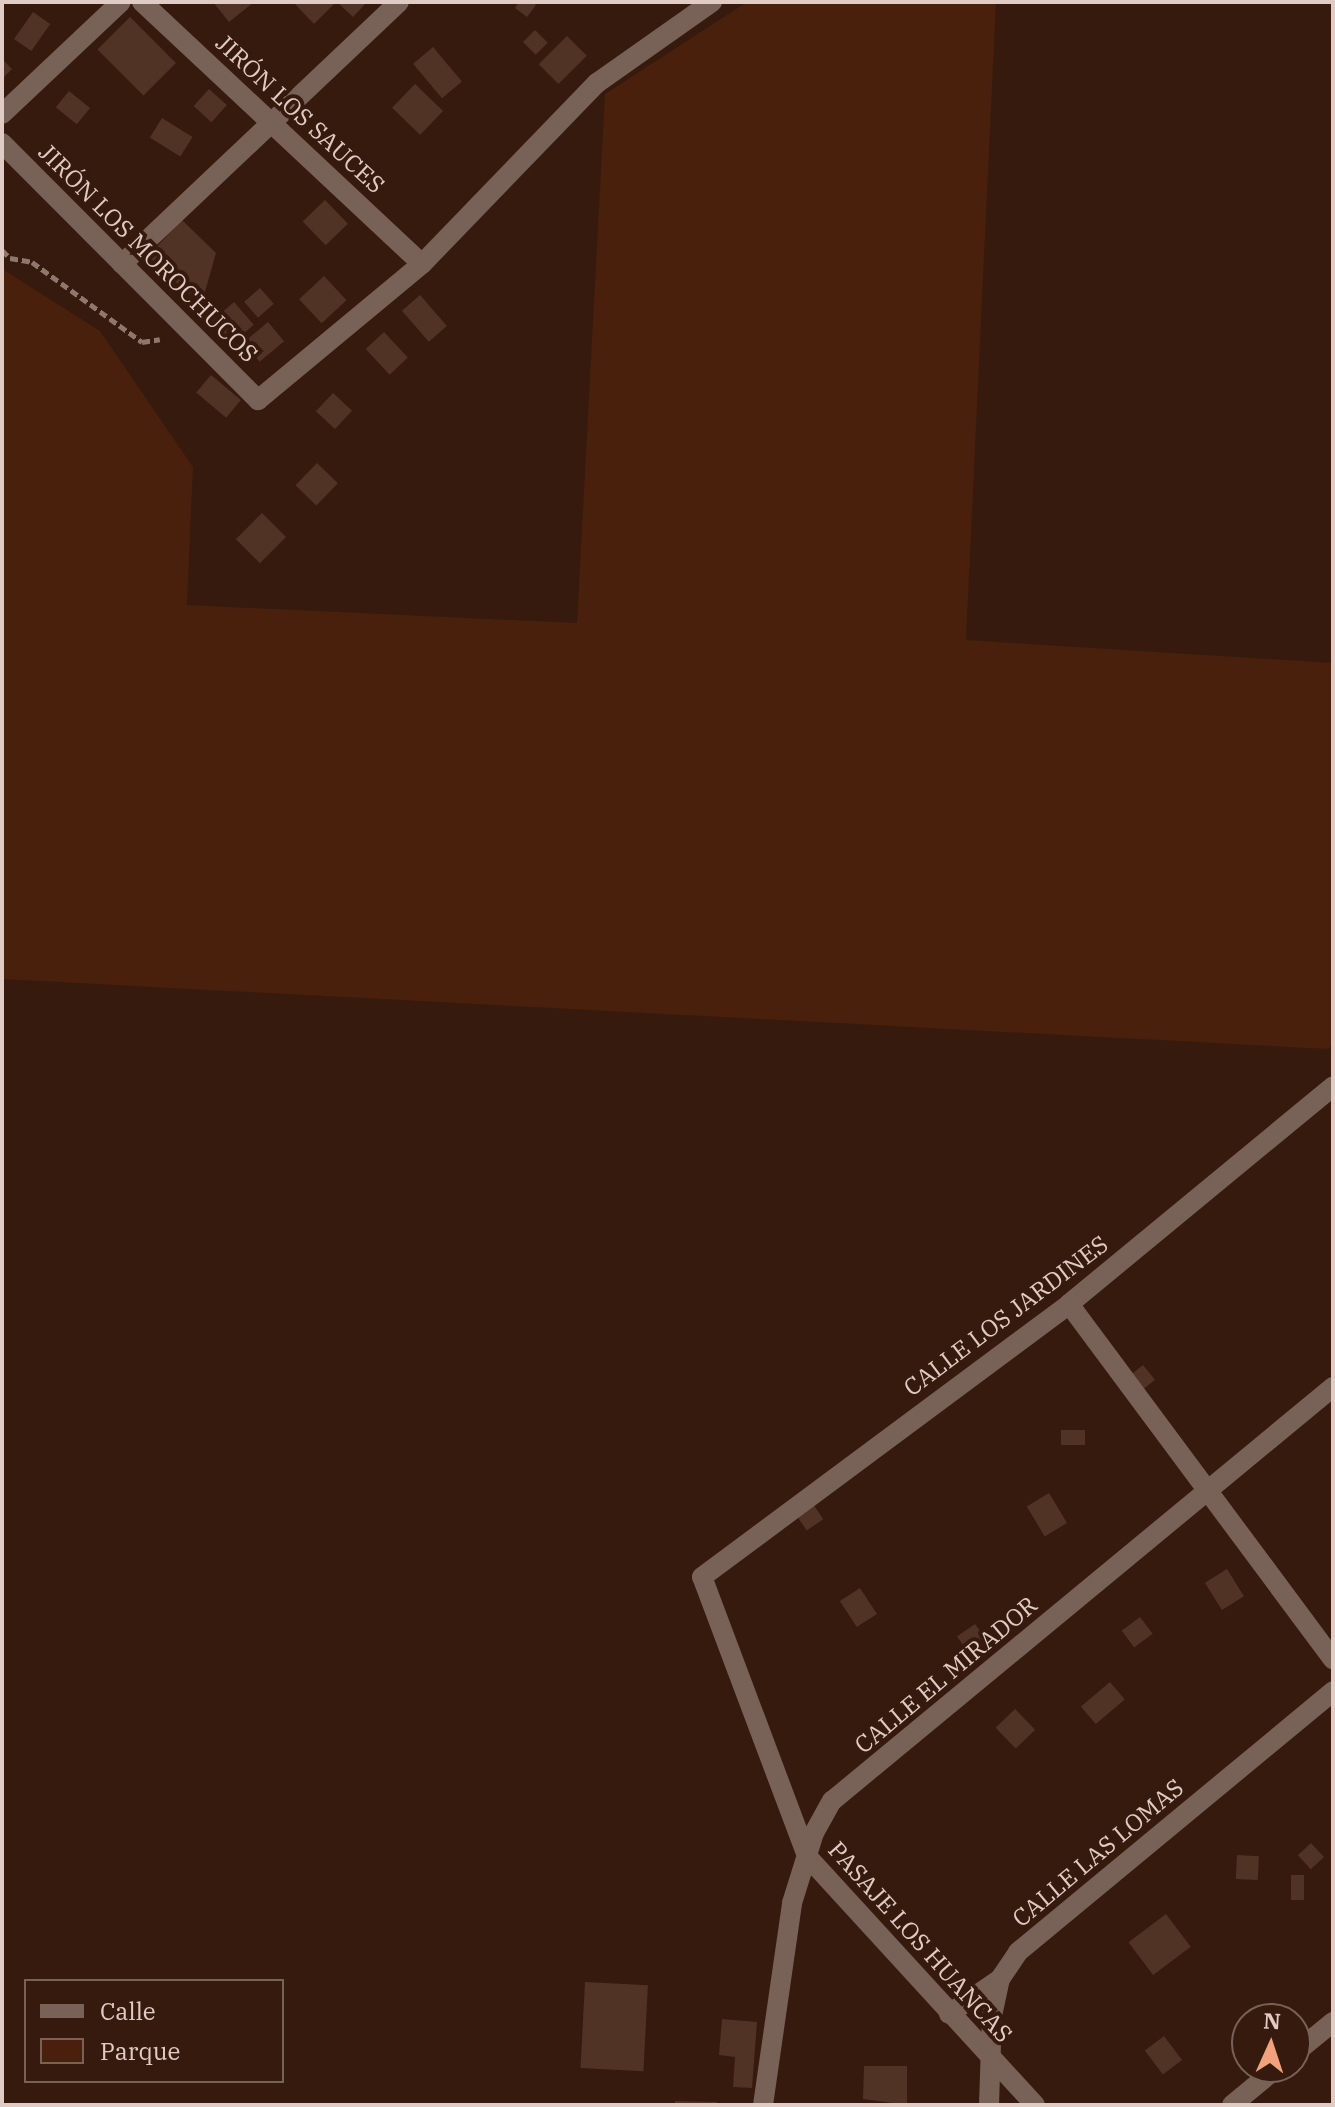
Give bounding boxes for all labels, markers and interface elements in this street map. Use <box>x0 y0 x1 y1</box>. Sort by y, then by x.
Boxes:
street label: JIRÓN LOS SAUCES <box>210 29 390 199</box>
street label: JIRÓN LOS MOROCHUCOS <box>33 138 263 368</box>
street label: CALLE LOS JARDINES <box>898 1230 1114 1402</box>
street label: CALLE EL MIRADOR <box>849 1590 1043 1760</box>
street label: CALLE LAS LOMAS <box>1007 1773 1189 1933</box>
street label: PASAJE LOS HUANCAS <box>822 1836 1018 2048</box>
legend <box>24 1979 284 2083</box>
text: Calle <box>100 1995 156 2027</box>
north arrow <box>1231 2003 1311 2083</box>
text: N <box>1263 2006 1282 2035</box>
text: Parque <box>100 2035 180 2067</box>

